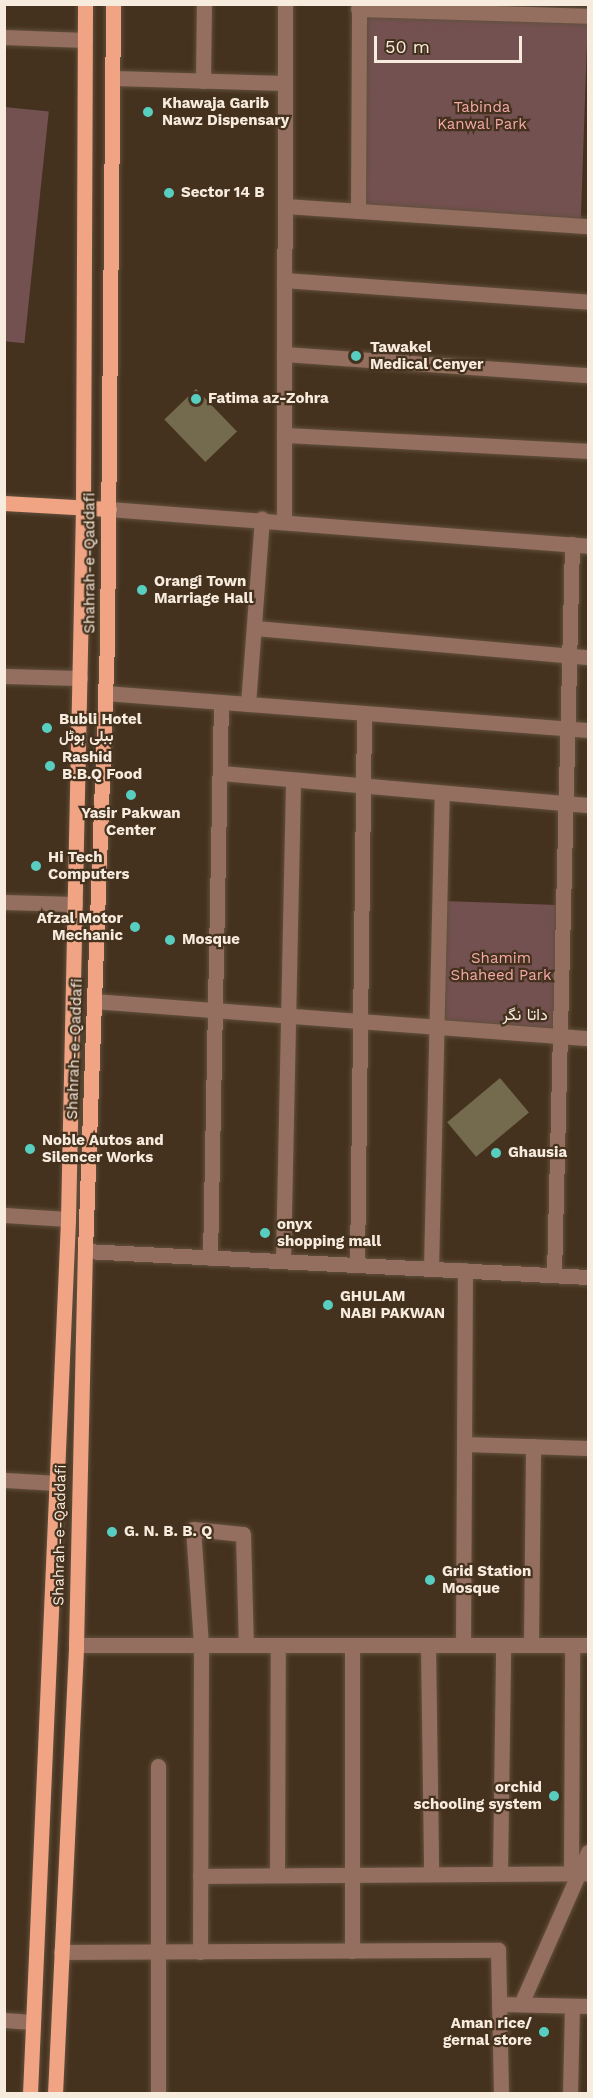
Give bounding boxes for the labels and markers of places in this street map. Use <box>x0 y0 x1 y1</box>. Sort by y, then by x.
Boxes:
place label: Khawaja Garib Nawz Dispensary <box>162 94 289 129</box>
marker: Khawaja Garib Nawz Dispensary <box>139 103 157 121</box>
place label: Sector 14 B <box>181 184 265 202</box>
marker: Sector 14 B <box>162 186 176 200</box>
place label: Tawakel Medical Cenyer <box>370 338 484 373</box>
marker: Tawakel Medical Cenyer <box>347 347 365 365</box>
place label: Fatima az-Zohra <box>208 390 329 408</box>
marker: Fatima az-Zohra <box>189 392 203 406</box>
place label: Orangi Town Marriage Hall <box>154 572 253 607</box>
marker: Orangi Town Marriage Hall <box>135 583 149 597</box>
place label: Bubli Hotel ببلی ہوٹل <box>59 710 142 745</box>
marker: Bubli Hotel ببلی ہوٹل <box>40 721 54 735</box>
place label: Rashid B.B.Q Food <box>62 748 142 783</box>
marker: Rashid B.B.Q Food <box>43 759 57 773</box>
marker: Yasir Pakwan Center <box>124 788 138 802</box>
place label: Yasir Pakwan Center <box>81 804 181 839</box>
place label: Hi Tech Computers <box>48 848 130 883</box>
marker: Hi Tech Computers <box>29 859 43 873</box>
place label: Afzal Motor Mechanic <box>37 909 123 944</box>
marker: Afzal Motor Mechanic <box>128 920 142 934</box>
place label: Mosque <box>182 931 240 949</box>
marker: Mosque <box>163 933 177 947</box>
place label: Noble Autos and Silencer Works <box>42 1131 164 1166</box>
marker: Noble Autos and Silencer Works <box>23 1142 37 1156</box>
place label: Ghausia <box>508 1144 567 1162</box>
marker: Ghausia <box>489 1146 503 1160</box>
place label: onyx shopping mall <box>277 1215 381 1250</box>
marker: onyx shopping mall <box>258 1226 272 1240</box>
place label: GHULAM NABI PAKWAN <box>340 1287 445 1322</box>
marker: GHULAM NABI PAKWAN <box>321 1298 335 1312</box>
place label: G. N. B. B. Q <box>124 1523 212 1541</box>
marker: G. N. B. B. Q <box>105 1525 119 1539</box>
place label: Grid Station Mosque <box>442 1562 531 1597</box>
marker: Grid Station Mosque <box>423 1573 437 1587</box>
place label: orchid schooling system <box>414 1778 542 1813</box>
marker: orchid schooling system <box>547 1789 561 1803</box>
place label: Aman rice/ gernal store <box>443 2014 532 2049</box>
marker: Aman rice/ gernal store <box>537 2025 551 2039</box>

